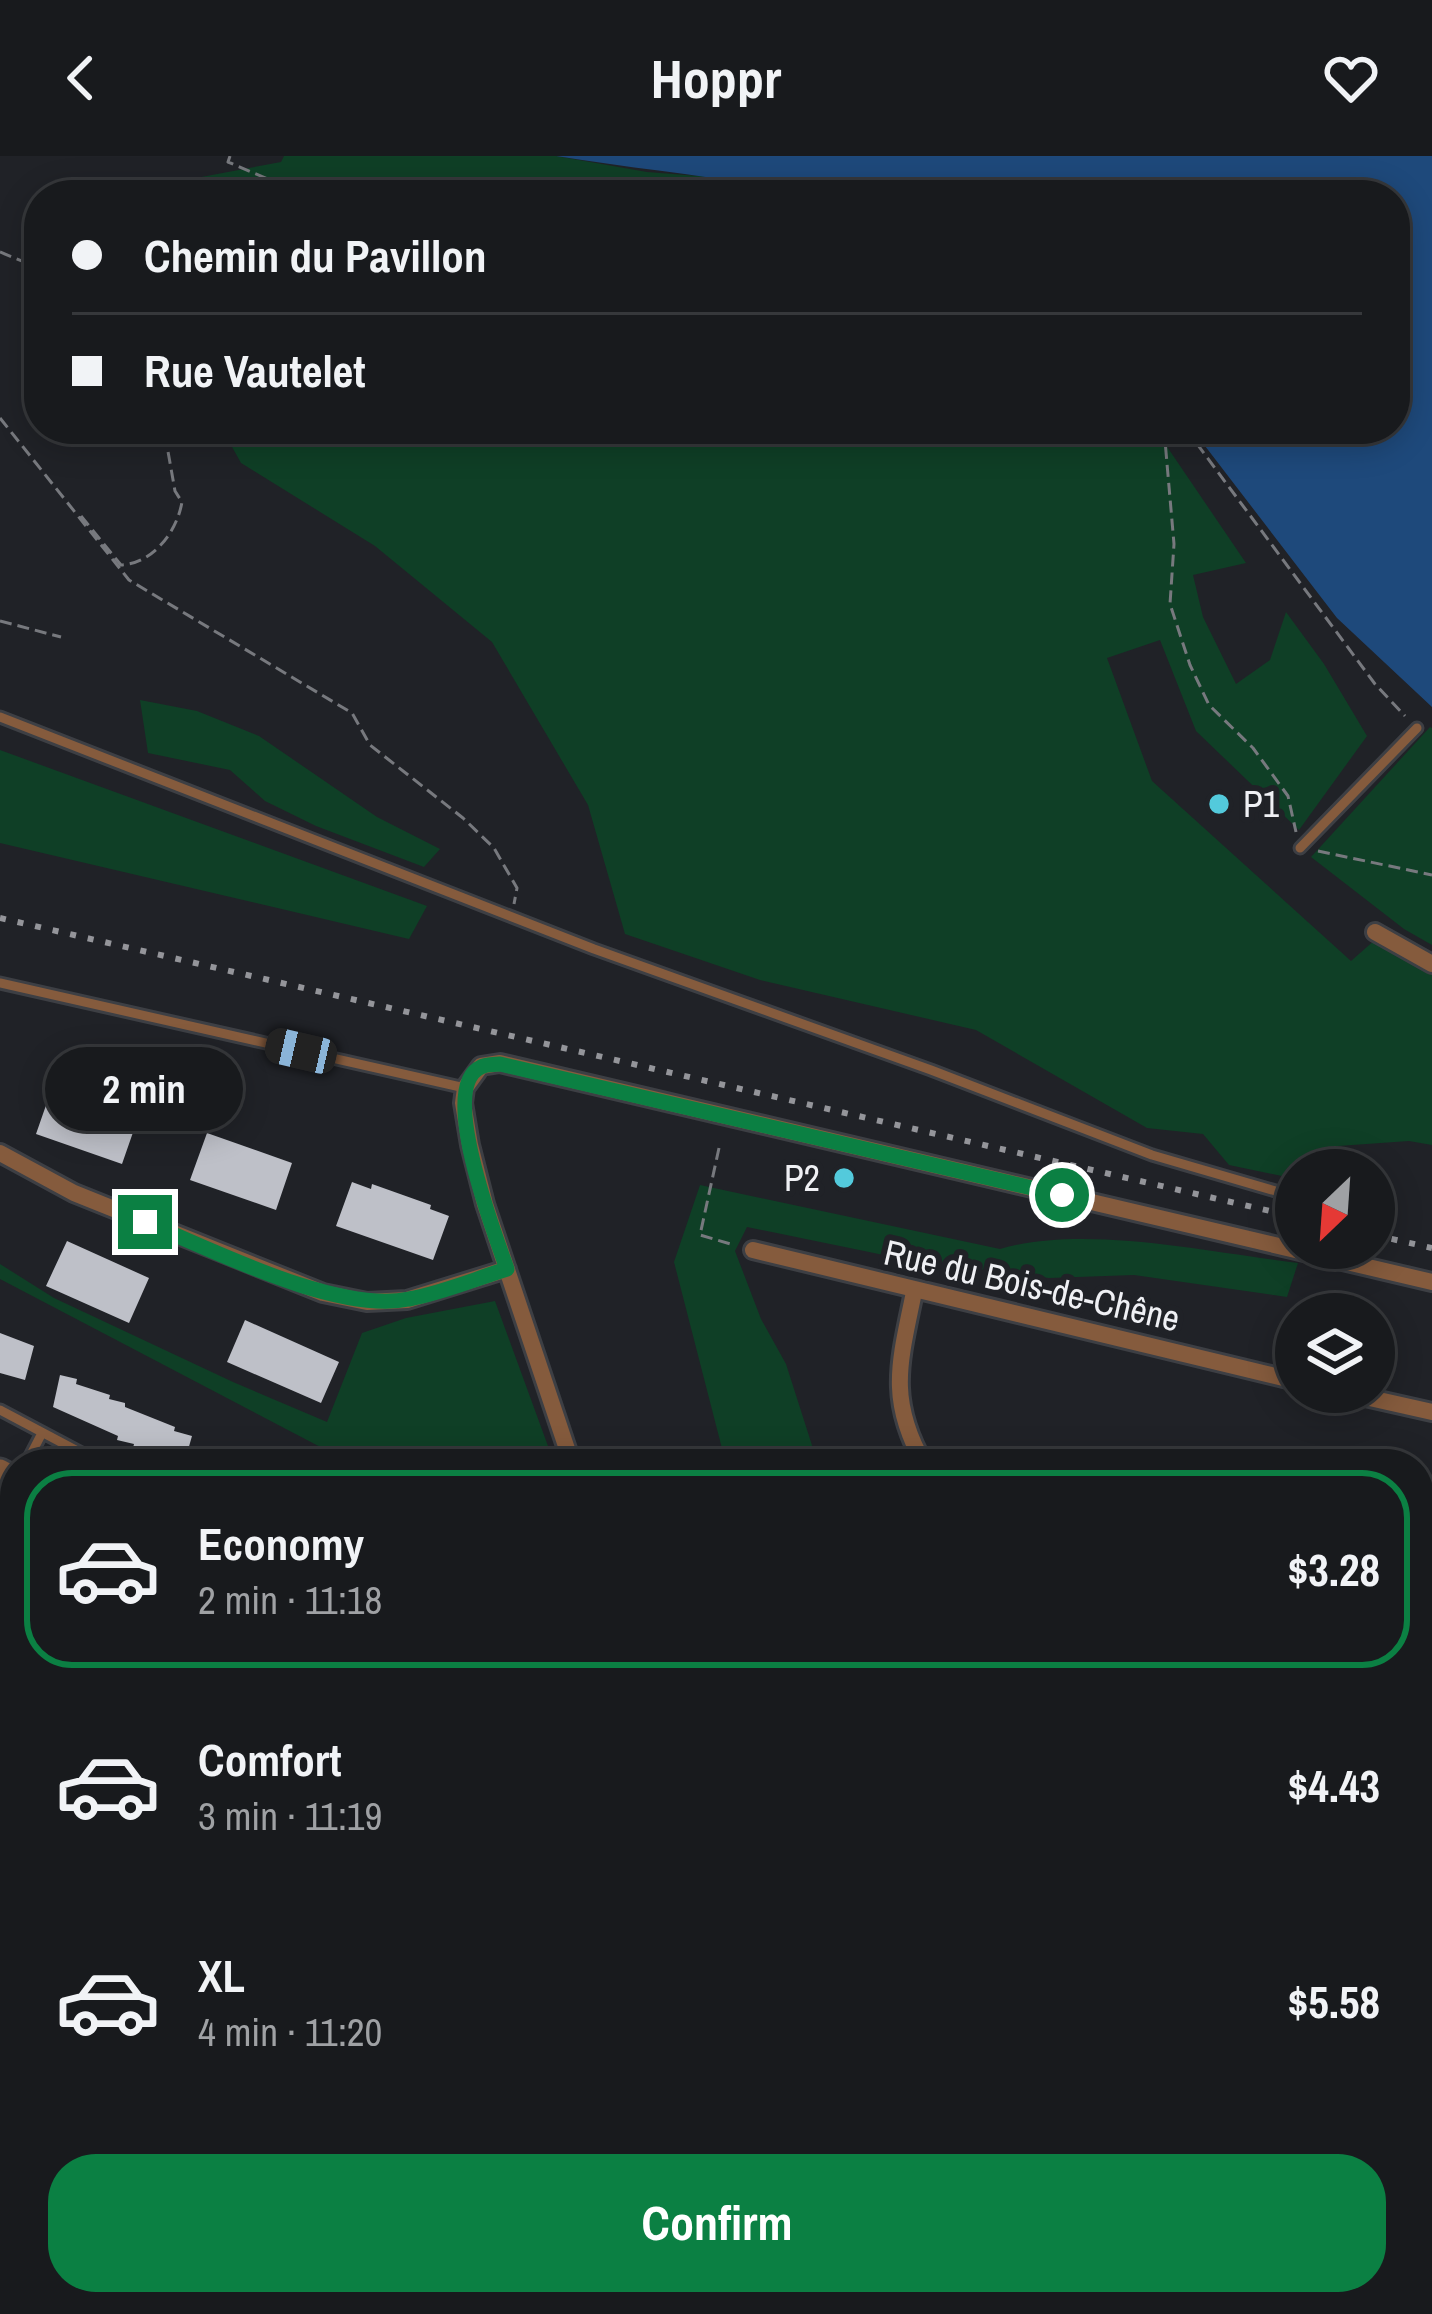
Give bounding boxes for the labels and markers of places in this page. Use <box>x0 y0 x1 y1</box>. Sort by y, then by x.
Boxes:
place label: P1 <box>1243 780 1280 828</box>
marker: P1 <box>1206 791 1232 817</box>
place label: P2 <box>784 1154 820 1202</box>
marker: P2 <box>831 1165 857 1191</box>

